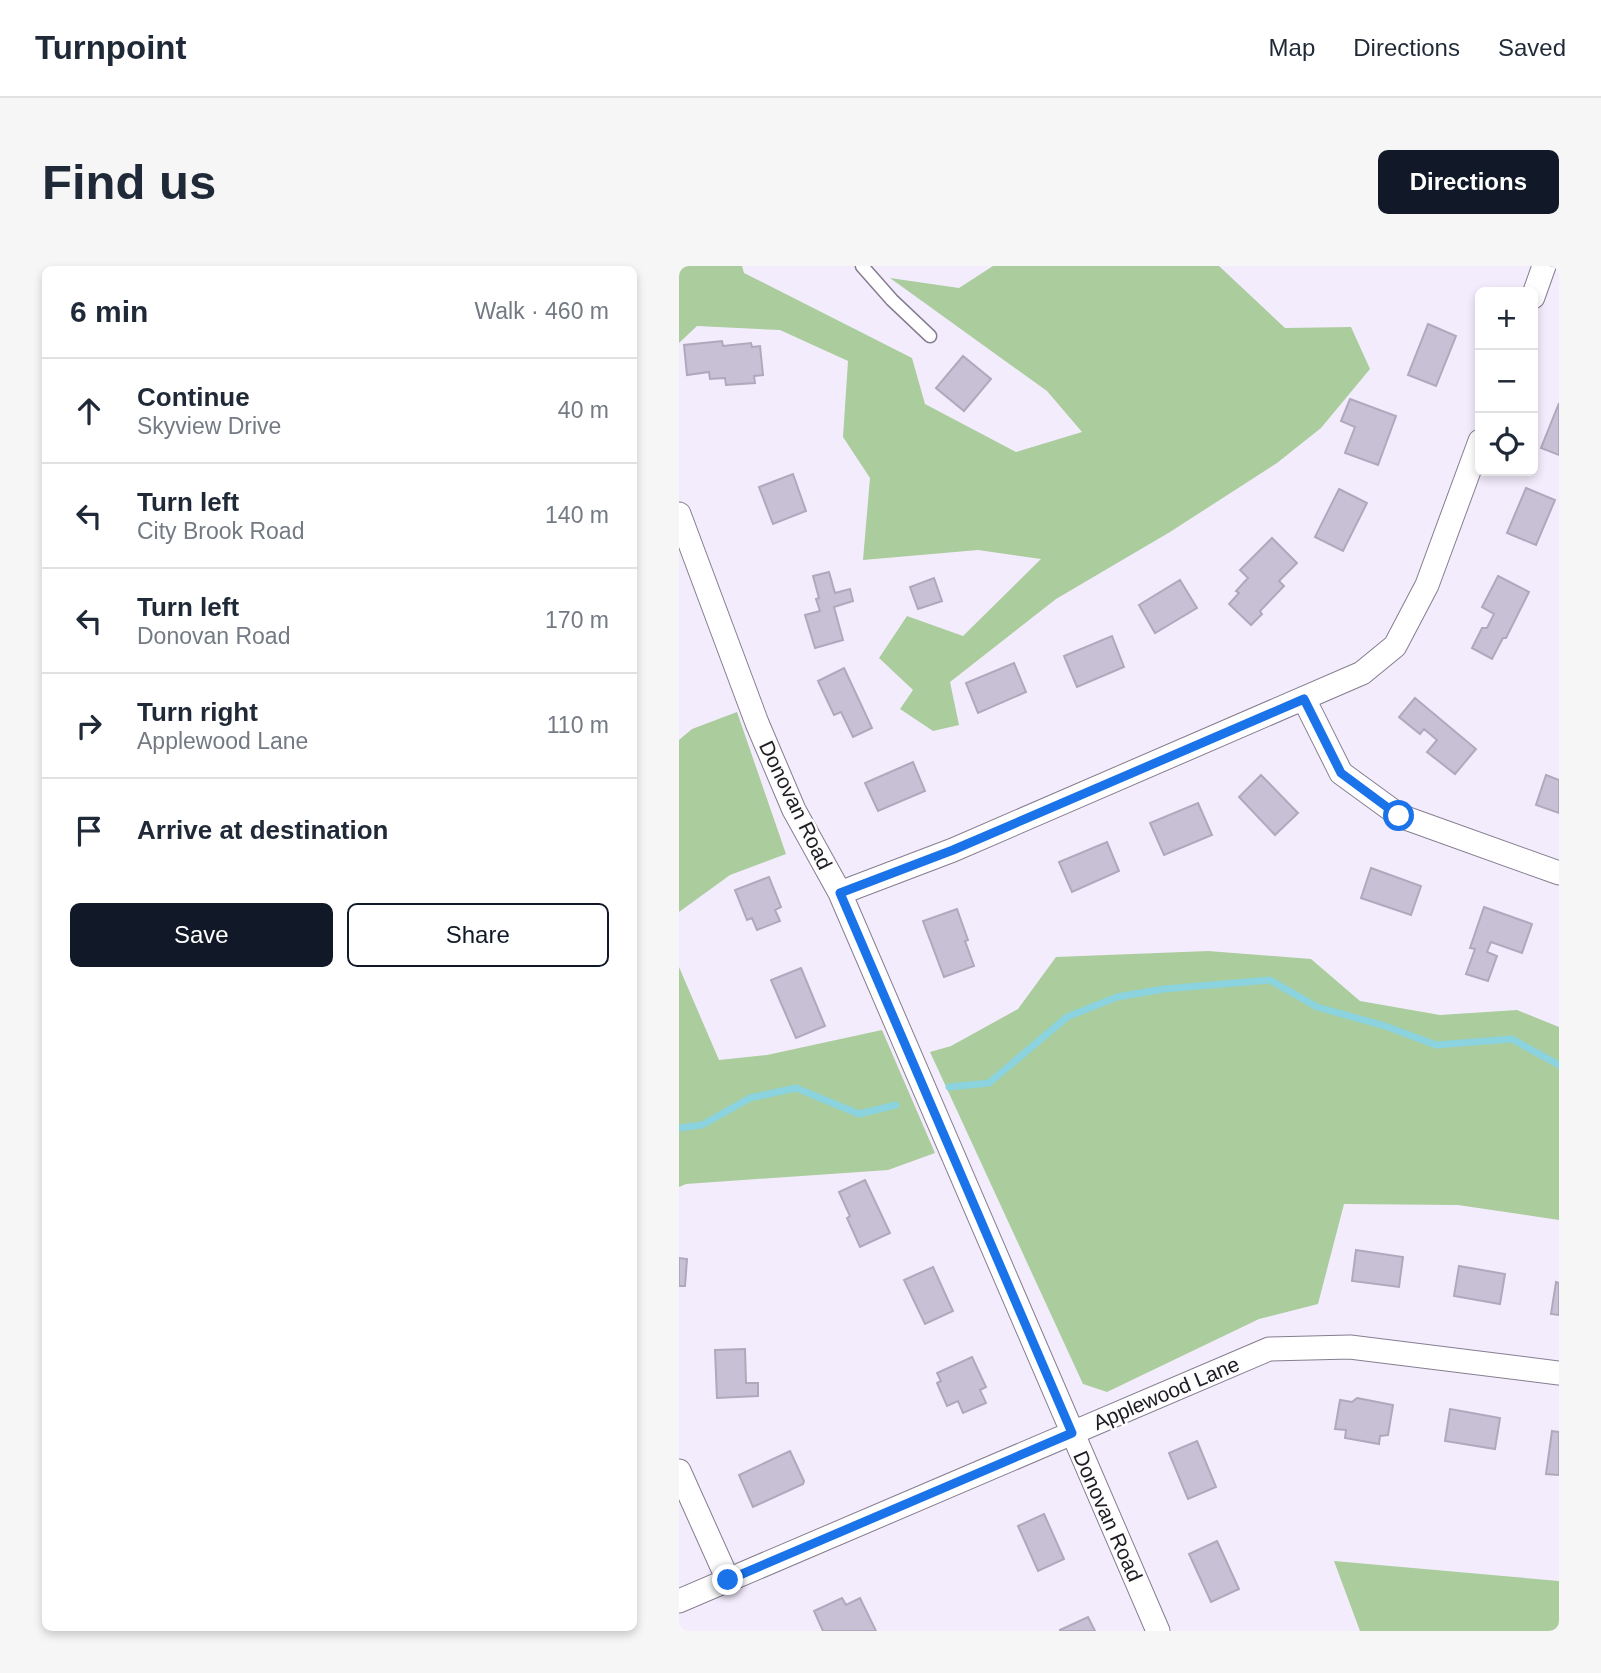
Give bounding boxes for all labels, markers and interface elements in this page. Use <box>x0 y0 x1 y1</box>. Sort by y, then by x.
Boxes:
text: Turnpoint <box>35 29 187 66</box>
text: Map <box>1269 34 1315 61</box>
text: Directions <box>1353 34 1460 61</box>
text: Saved <box>1498 34 1566 61</box>
button: Directions <box>1378 150 1559 214</box>
text: Find us <box>42 155 216 209</box>
map controls <box>1475 287 1538 476</box>
button: + <box>1475 287 1538 350</box>
text: 6 min <box>70 295 148 328</box>
text: Walk · 460 m <box>474 298 609 324</box>
button: − <box>1475 350 1538 413</box>
text: Continue <box>137 382 250 412</box>
icon: ahead <box>70 392 108 430</box>
text: 40 m <box>558 397 609 423</box>
text: Skyview Drive <box>137 413 281 439</box>
button: locate <box>1475 413 1538 476</box>
text: Turn left <box>137 487 239 517</box>
icon: left <box>70 497 108 535</box>
text: 140 m <box>545 502 609 528</box>
text: City Brook Road <box>137 518 304 544</box>
text: Turn left <box>137 592 239 622</box>
icon: left <box>70 602 108 640</box>
text: 170 m <box>545 607 609 633</box>
text: Donovan Road <box>137 623 290 649</box>
text: Turn right <box>137 697 258 727</box>
icon: right <box>70 707 108 745</box>
text: 110 m <box>547 712 609 738</box>
text: Applewood Lane <box>137 728 308 754</box>
street label: Donovan Road <box>755 737 837 873</box>
route start <box>1383 800 1414 831</box>
icon: arrive <box>70 812 108 850</box>
text: Arrive at destination <box>137 815 388 845</box>
button: Save <box>70 903 333 967</box>
button: Share <box>347 903 609 967</box>
street label: Applewood Lane <box>1089 1352 1243 1434</box>
street label: Donovan Road <box>1069 1447 1147 1585</box>
route end <box>712 1564 743 1595</box>

